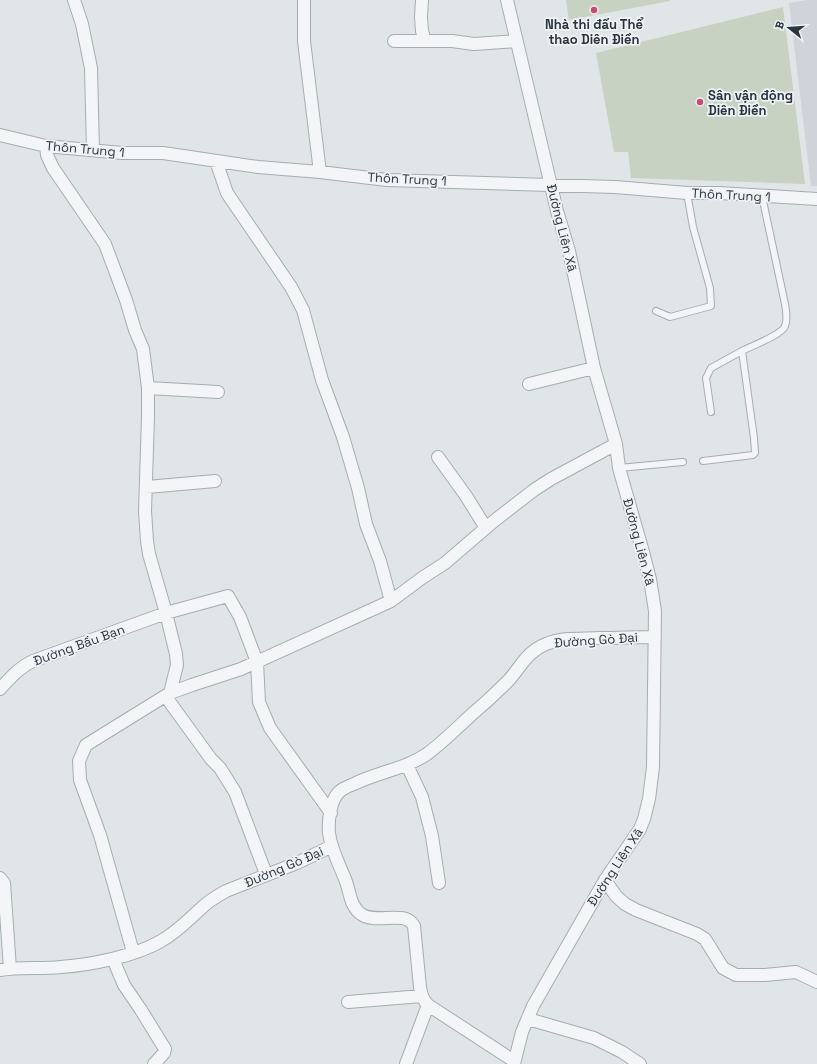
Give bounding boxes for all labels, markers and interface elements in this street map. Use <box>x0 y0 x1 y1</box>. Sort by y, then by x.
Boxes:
marker: Nhà thi đấu Thể thao Diên Điền <box>589 5 599 15</box>
north arrow <box>769 8 809 48</box>
place label: Nhà thi đấu Thể thao Diên Điền <box>545 16 644 48</box>
text: B <box>772 20 787 31</box>
place label: Sân vận động Diên Điền <box>708 87 793 119</box>
marker: Sân vận động Diên Điền <box>695 97 705 107</box>
street label: Thôn Trung 1 <box>45 137 125 161</box>
street label: Thôn Trung 1 <box>367 168 447 190</box>
street label: Đường Liên Xã <box>543 182 581 274</box>
street label: Thôn Trung 1 <box>691 184 771 206</box>
street label: Đường Liên Xã <box>619 496 659 588</box>
street label: Đường Bầu Bạn <box>31 621 127 669</box>
street label: Đường Gò Đại <box>554 629 638 651</box>
street label: Đường Liên Xã <box>583 824 647 909</box>
street label: Đường Gò Đại <box>242 843 326 891</box>

